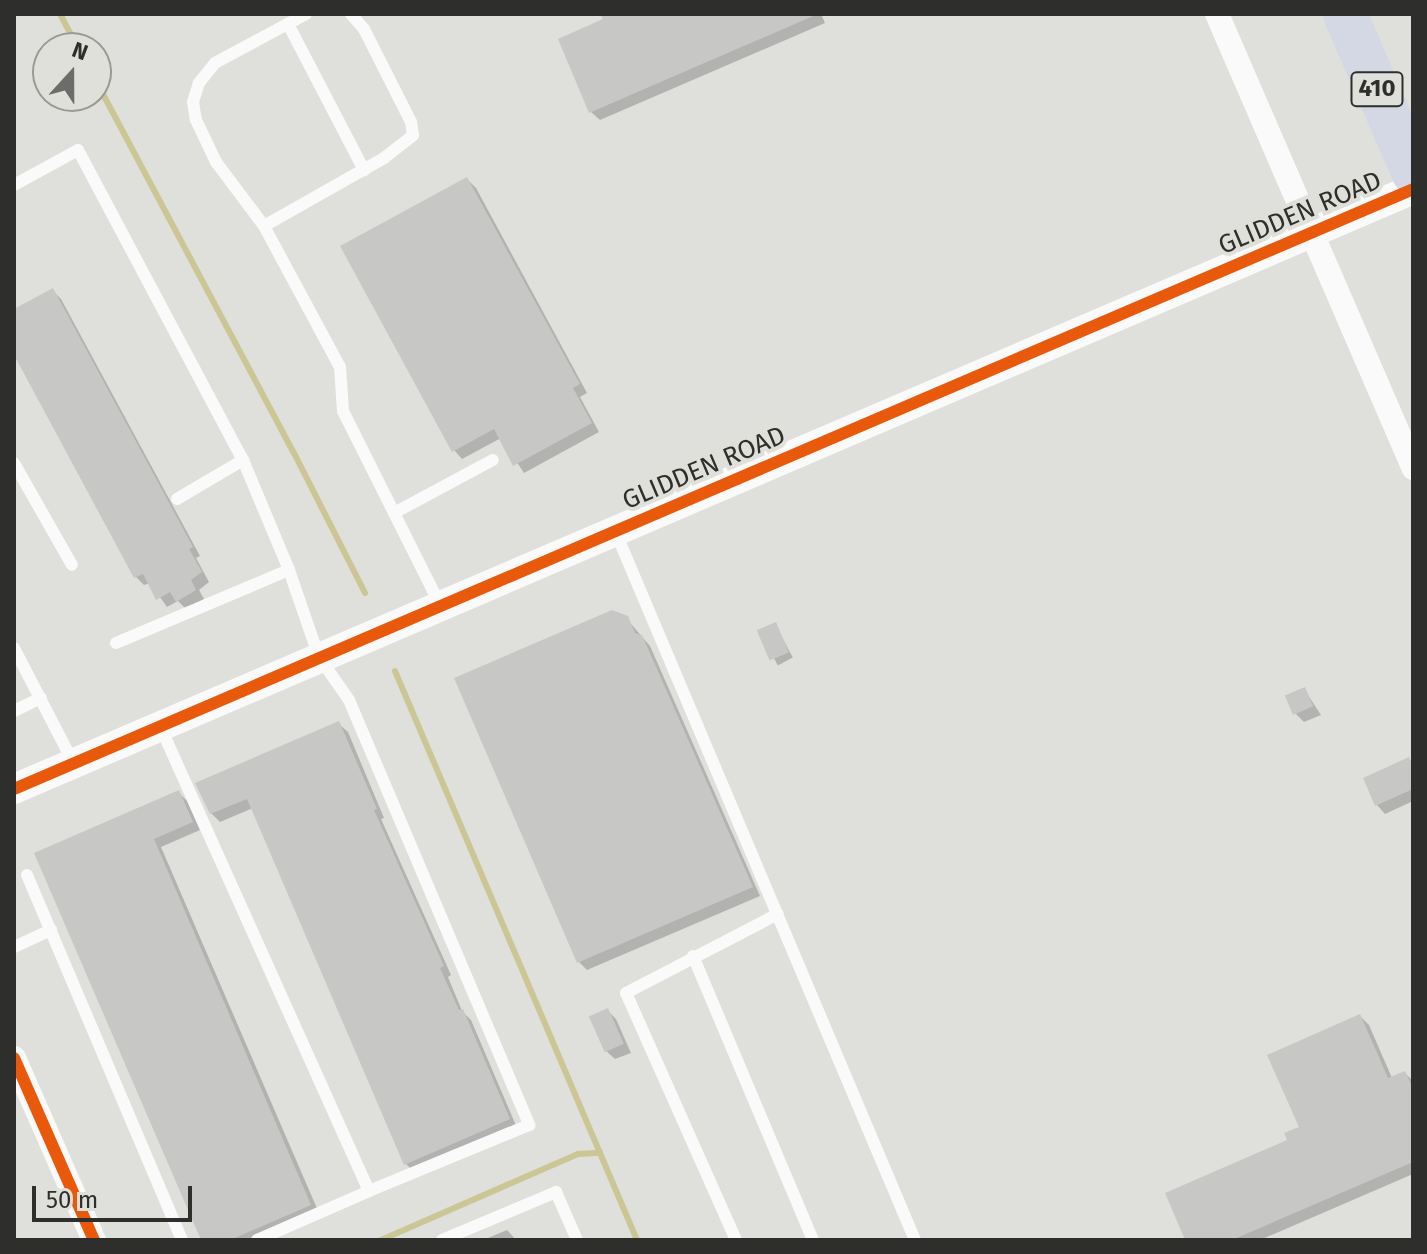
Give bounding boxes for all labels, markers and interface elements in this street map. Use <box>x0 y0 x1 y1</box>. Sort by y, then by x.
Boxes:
north arrow <box>32 32 112 112</box>
text: N <box>68 36 92 66</box>
road number: 410 <box>1349 69 1405 109</box>
street label: GLIDDEN ROAD <box>1214 165 1386 261</box>
street label: GLIDDEN ROAD <box>618 420 790 516</box>
scale bar <box>36 1170 196 1220</box>
text: 50 m <box>46 1186 98 1214</box>

